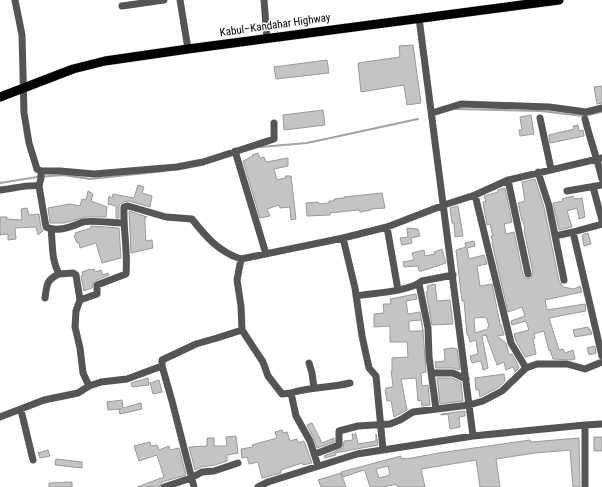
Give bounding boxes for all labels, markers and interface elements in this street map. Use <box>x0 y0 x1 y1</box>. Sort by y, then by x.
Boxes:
street label: Kabul–Kandahar Highway <box>219 11 332 39</box>

